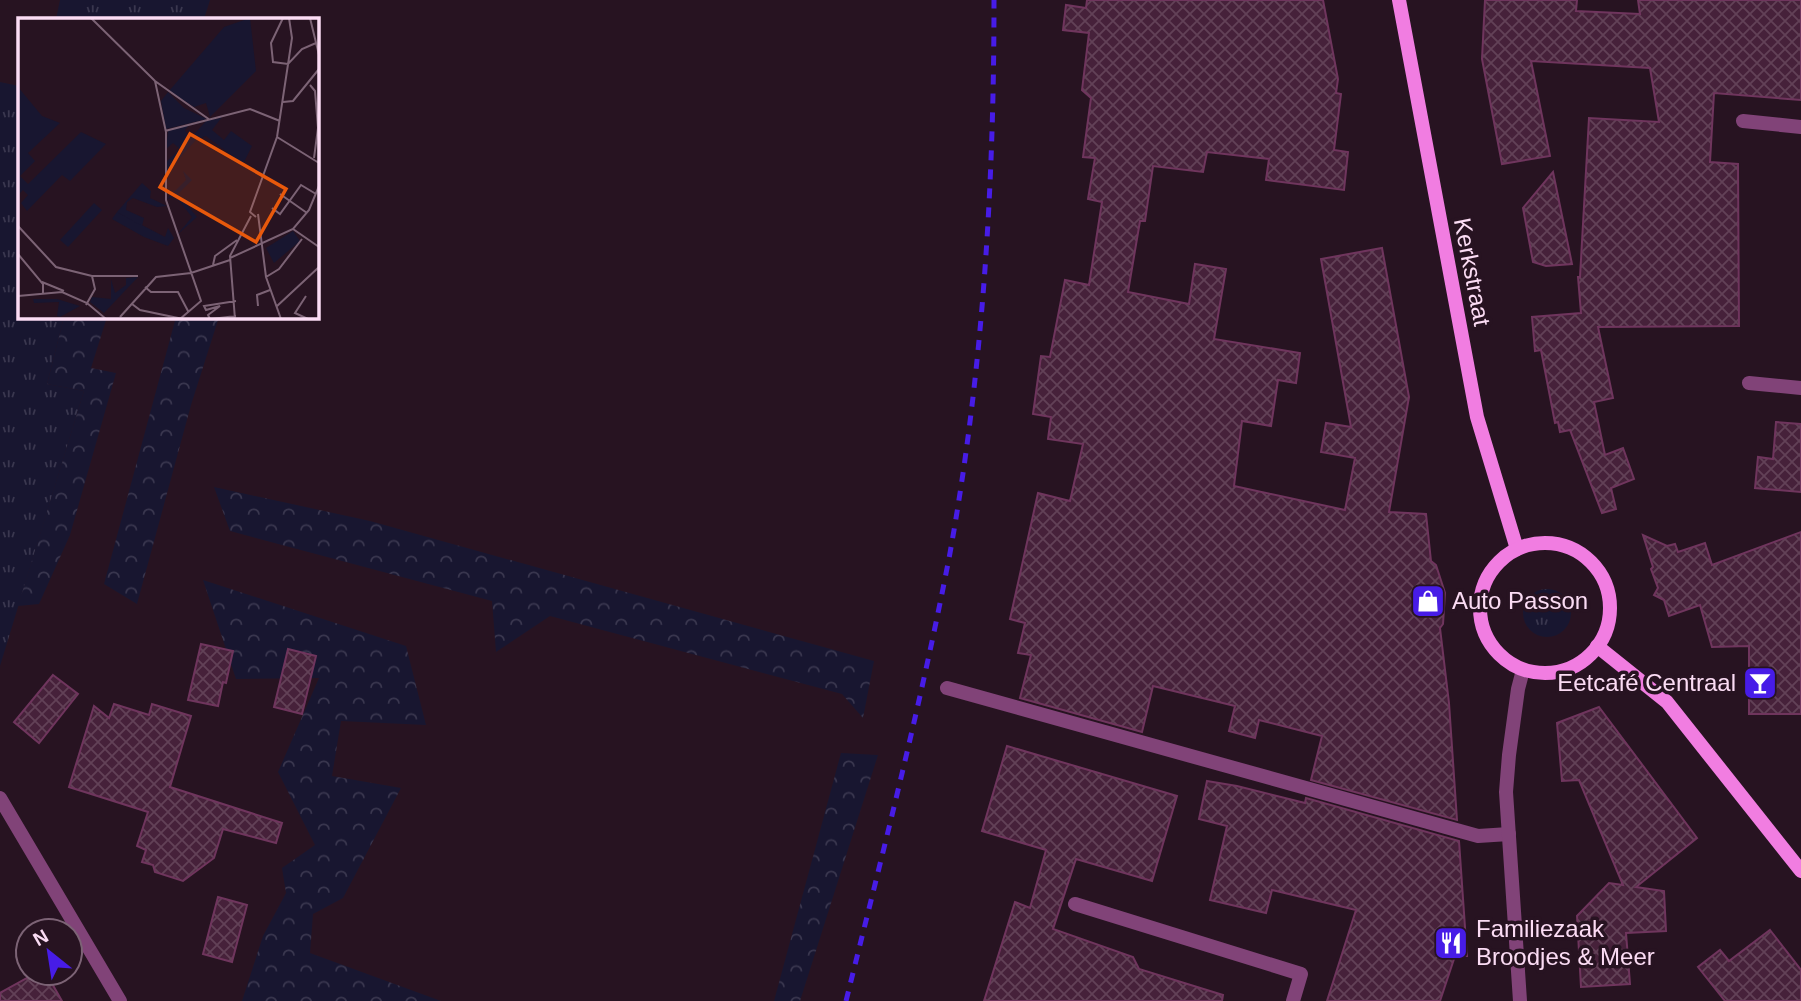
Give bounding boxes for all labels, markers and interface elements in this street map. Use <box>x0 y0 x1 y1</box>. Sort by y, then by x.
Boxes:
inset map <box>18 18 318 318</box>
street label: Kerkstraat <box>1449 216 1496 328</box>
shop icon: Auto Passon <box>1409 582 1447 620</box>
place label: Auto Passon <box>1452 587 1588 614</box>
bar icon: Eetcafé Centraal <box>1741 664 1779 702</box>
place label: Eetcafé Centraal <box>1557 669 1736 696</box>
place label: Familiezaak Broodjes & Meer <box>1476 915 1655 970</box>
north arrow <box>14 917 84 987</box>
restaurant icon: Familiezaak Broodjes & Meer <box>1432 924 1470 962</box>
text: N <box>30 925 52 950</box>

